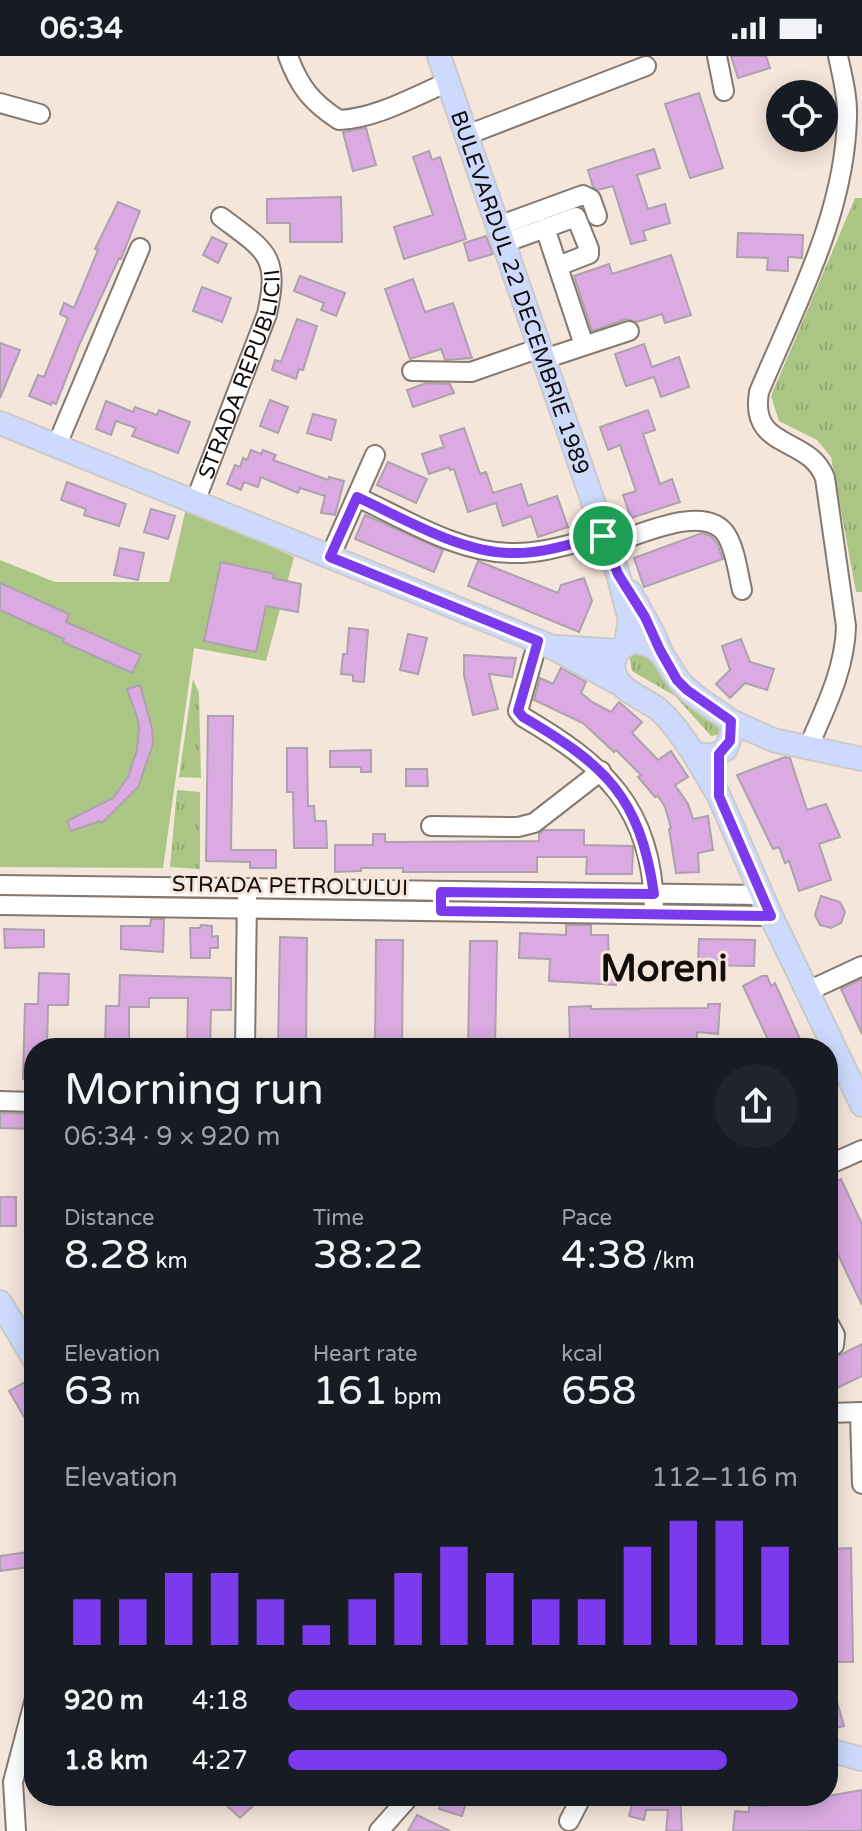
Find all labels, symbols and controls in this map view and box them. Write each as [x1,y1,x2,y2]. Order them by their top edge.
text: 06:34 [40,10,123,47]
map controls [766,80,838,152]
button: locate [766,80,838,152]
street label: BULEVARDUL 22 DECEMBRIE 1989 [445,107,595,478]
street label: STRADA REPUBLICII [193,268,286,483]
pin [569,502,637,570]
icon: arrive [581,514,625,558]
street label: STRADA PETROLULUI [172,871,408,901]
district label: Moreni [600,946,728,992]
text: Morning run [64,1064,324,1117]
button: share [714,1064,798,1148]
text: 06:34 · 9 × 920 m [64,1121,280,1152]
text: Distance [64,1205,155,1231]
text: Time [313,1205,364,1231]
text: Pace [561,1205,612,1231]
text: 8.28 [64,1231,150,1279]
text: 38:22 [313,1231,424,1279]
text: 4:38 [561,1231,647,1279]
text: km [150,1248,188,1274]
text: /km [647,1248,695,1274]
text: Elevation [64,1341,160,1367]
text: Heart rate [313,1341,418,1367]
text: kcal [561,1341,603,1367]
text: 63 [64,1367,114,1415]
text: 161 [313,1367,388,1415]
text: 658 [561,1367,637,1415]
text: m [114,1384,140,1410]
text: bpm [388,1384,442,1410]
text: Elevation [64,1462,178,1493]
text: 112–116 m [652,1462,798,1493]
text: 920 m [64,1685,144,1716]
text: 4:18 [192,1685,248,1716]
text: 1.8 km [64,1745,148,1776]
text: 4:27 [192,1745,248,1776]

